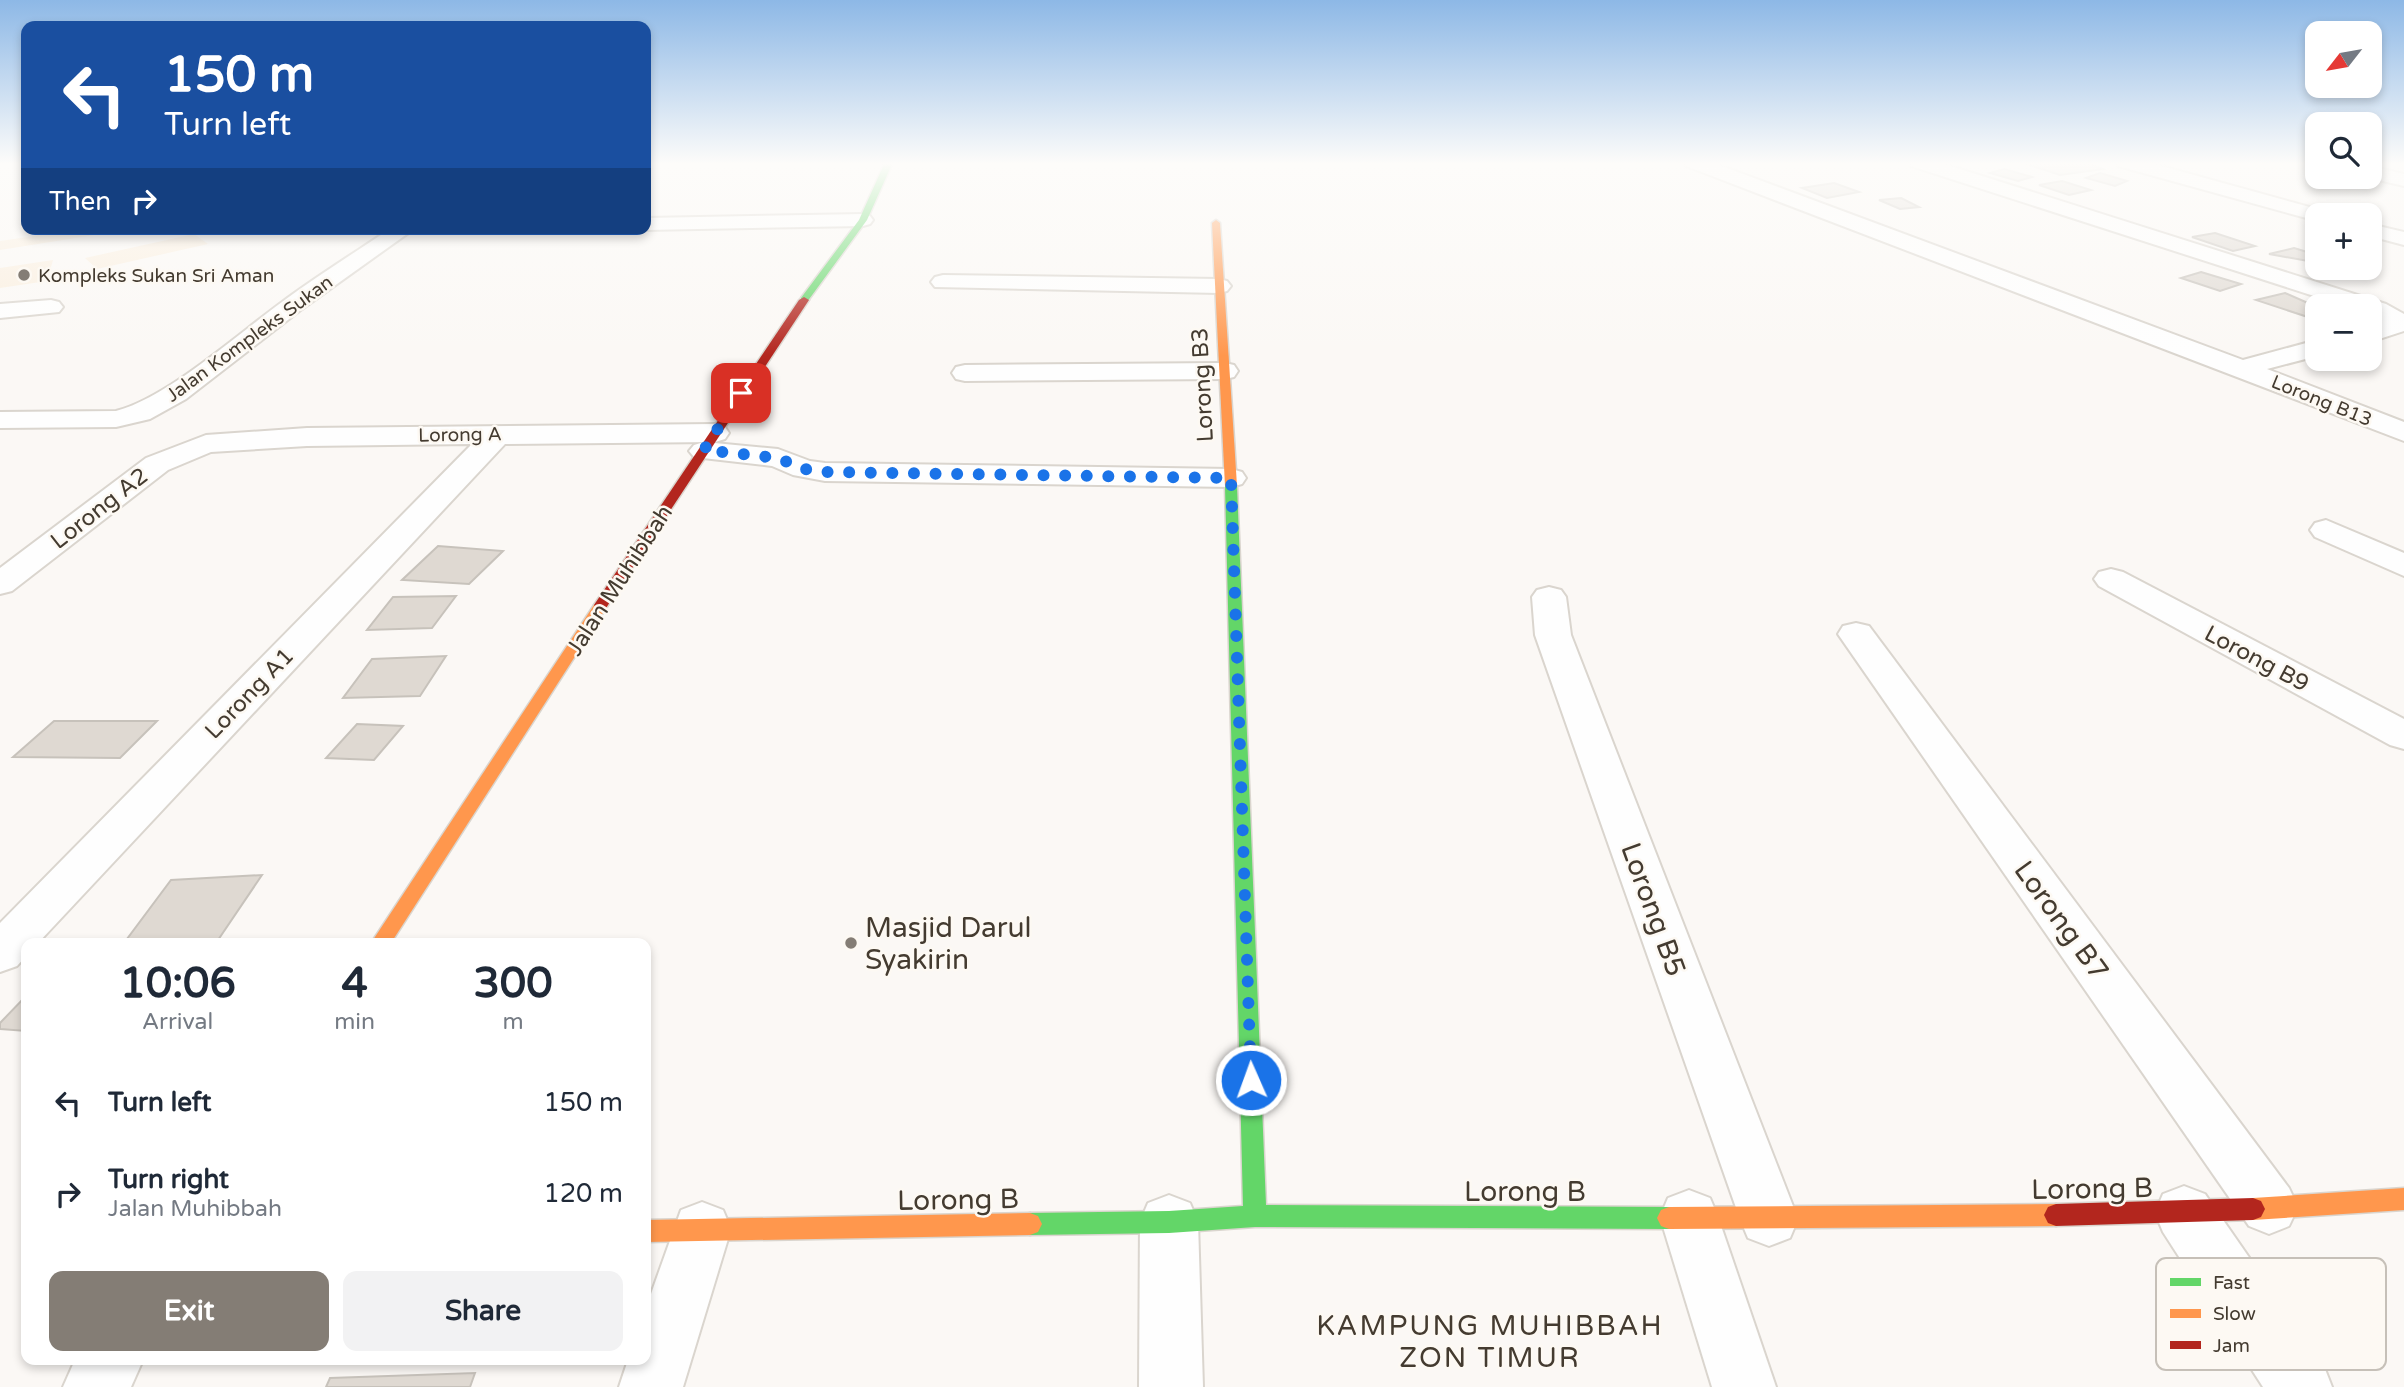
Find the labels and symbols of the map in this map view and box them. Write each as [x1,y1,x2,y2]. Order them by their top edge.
north arrow [2305,21,2382,98]
place label: Kompleks Sukan Sri Aman [38,265,274,287]
marker: Kompleks Sukan Sri Aman [16,267,32,283]
street label: Jalan Kompleks Sukan [162,271,337,407]
street label: Lorong B3 [1186,327,1220,443]
pin [711,363,771,423]
street label: Lorong B13 [2268,371,2375,431]
street label: Lorong A [418,423,502,447]
street label: Lorong A2 [45,462,154,555]
street label: Jalan Muhibbah [561,500,679,661]
street label: Lorong B9 [2199,620,2314,698]
street label: Lorong A1 [199,642,300,745]
street label: Lorong B5 [1613,838,1693,981]
street label: Lorong B7 [2006,854,2116,987]
place label: Masjid Darul Syakirin [865,911,1032,977]
marker: Masjid Darul Syakirin [843,935,859,951]
position arrow [1214,1043,1288,1117]
street label: Lorong B [2031,1171,2153,1207]
street label: Lorong B [1464,1175,1586,1209]
street label: Lorong B [897,1182,1019,1218]
legend [2156,1258,2386,1370]
text: Fast [2213,1272,2250,1294]
text: Slow [2213,1303,2256,1325]
district label: KAMPUNG MUHIBBAH ZON TIMUR [1316,1309,1664,1375]
text: Jam [2213,1335,2250,1357]

